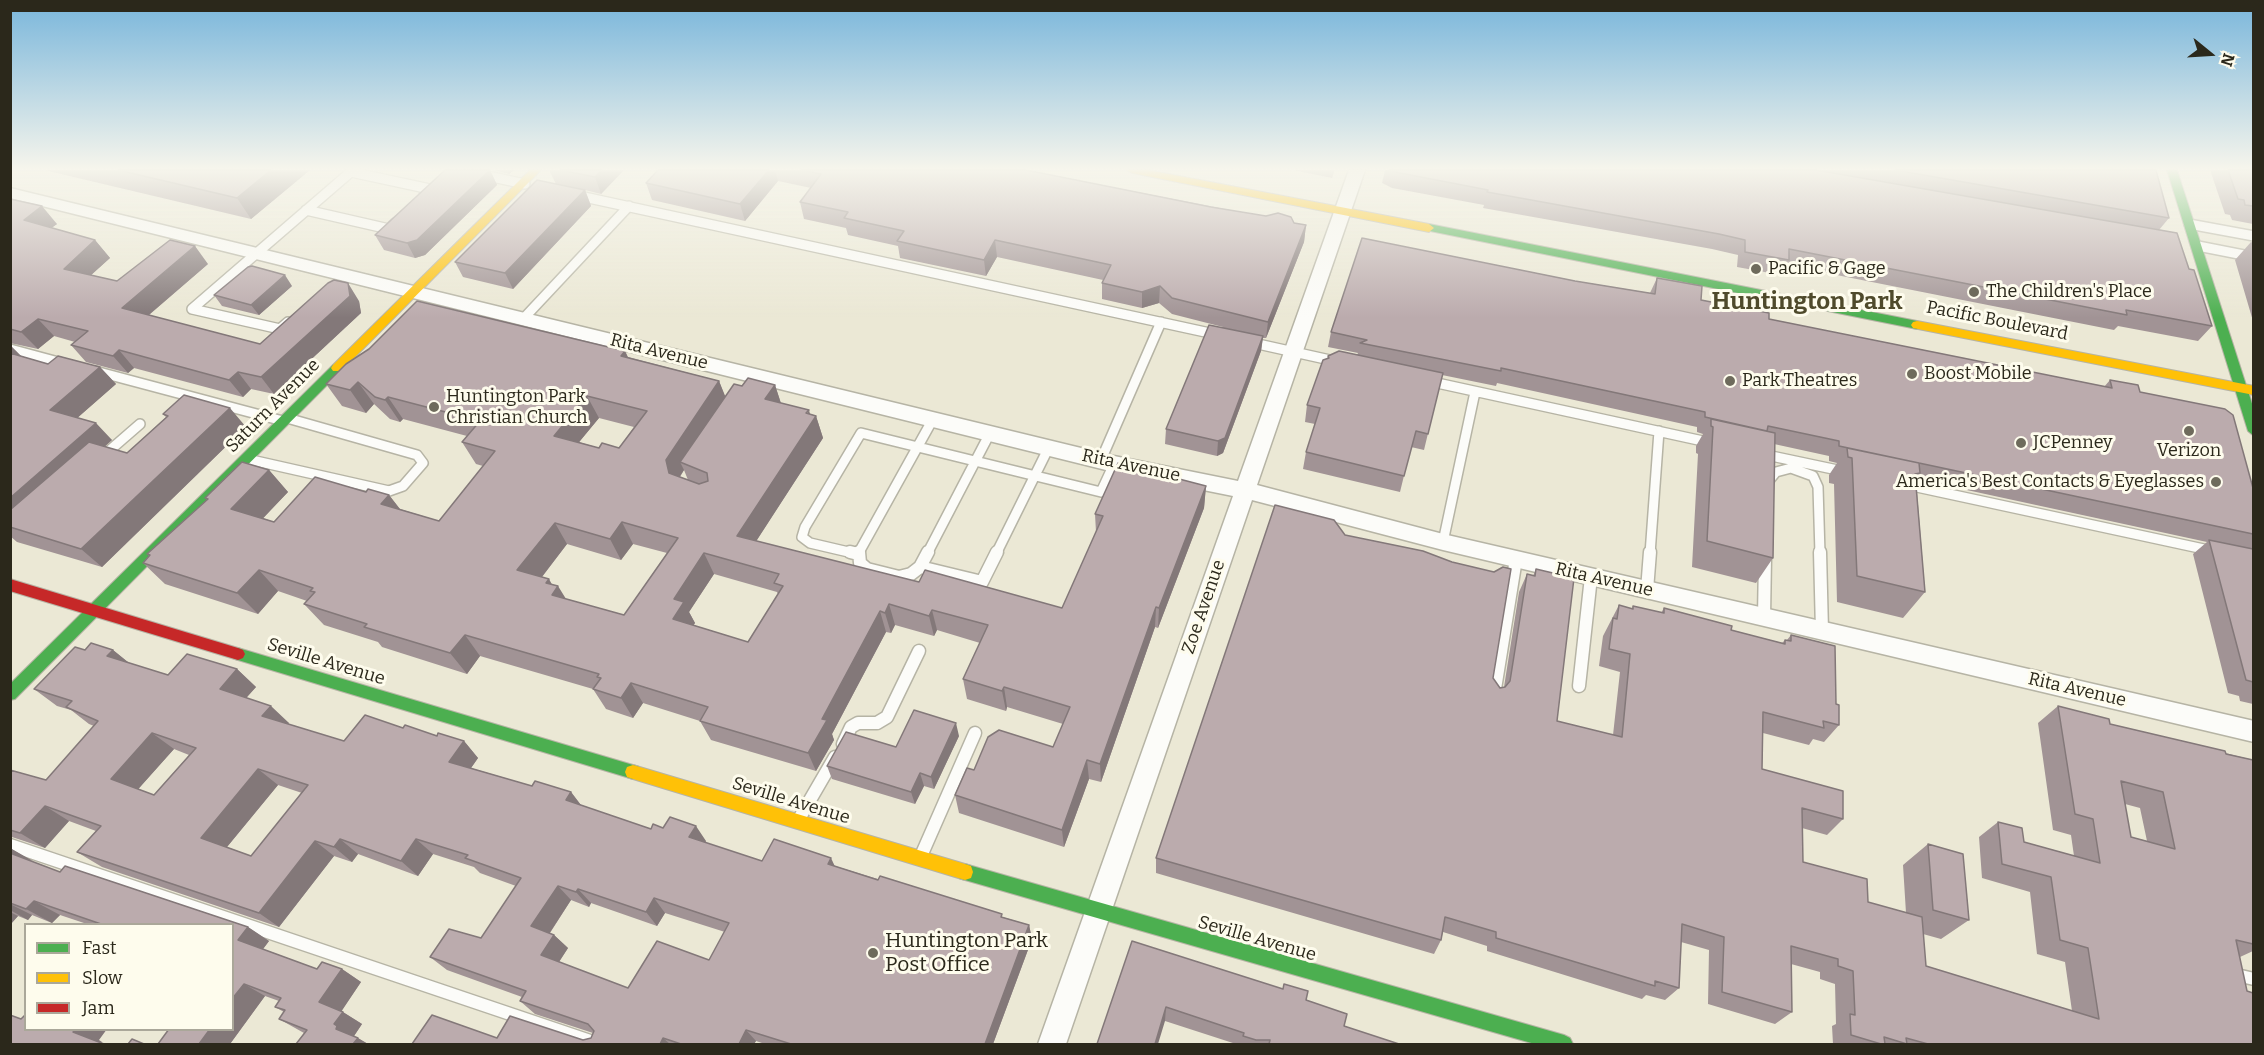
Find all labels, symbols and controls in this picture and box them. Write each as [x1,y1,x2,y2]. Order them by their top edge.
north arrow [2180,24,2240,84]
text: N [2217,51,2239,69]
place label: Pacific & Gage [1768,258,1886,280]
marker: Pacific & Gage [1749,262,1763,276]
place label: The Children's Place [1986,281,2152,303]
marker: The Children's Place [1967,285,1981,299]
district label: Huntington Park [1711,288,1903,316]
street label: Pacific Boulevard [1924,297,2070,345]
street label: Rita Avenue [608,329,710,375]
street label: Saturn Avenue [222,355,324,457]
place label: Boost Mobile [1924,363,2032,385]
marker: Boost Mobile [1905,367,1919,381]
place label: Park Theatres [1742,370,1857,392]
marker: Park Theatres [1723,374,1737,388]
place label: Huntington Park Christian Church [446,386,588,428]
marker: Huntington Park Christian Church [427,400,441,414]
marker: Verizon [2182,424,2196,438]
place label: JCPenney [2033,432,2113,454]
marker: JCPenney [2014,436,2028,450]
place label: Verizon [2157,440,2221,462]
street label: Rita Avenue [1080,445,1182,487]
place label: America's Best Contacts & Eyeglasses [1896,471,2204,493]
marker: America's Best Contacts & Eyeglasses [2209,475,2223,489]
street label: Zoe Avenue [1178,557,1230,657]
street label: Rita Avenue [1553,558,1655,602]
street label: Seville Avenue [265,634,387,690]
street label: Rita Avenue [2026,668,2128,712]
street label: Seville Avenue [730,773,852,829]
street label: Seville Avenue [1195,912,1319,966]
legend [24,923,234,1031]
place label: Huntington Park Post Office [885,928,1048,978]
text: Fast [82,937,117,959]
marker: Huntington Park Post Office [866,946,880,960]
text: Slow [82,967,122,989]
text: Jam [82,997,115,1019]

